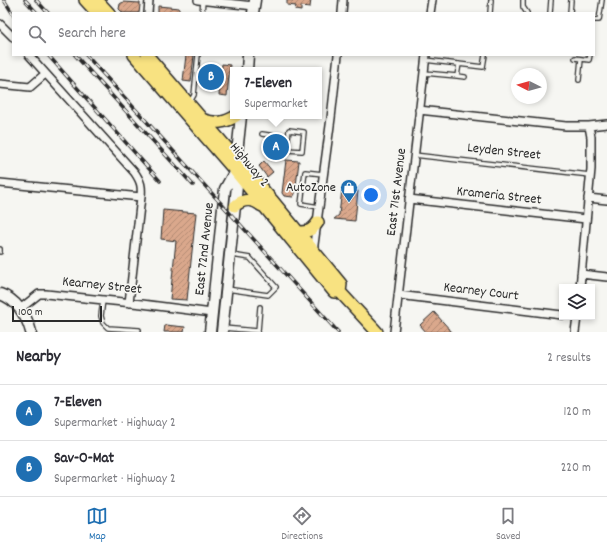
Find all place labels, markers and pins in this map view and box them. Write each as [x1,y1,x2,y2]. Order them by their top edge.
pin: B [198,62,224,92]
pin: A [263,132,289,162]
place label: AutoZone [286,178,336,198]
shop icon: AutoZone [339,178,359,203]

